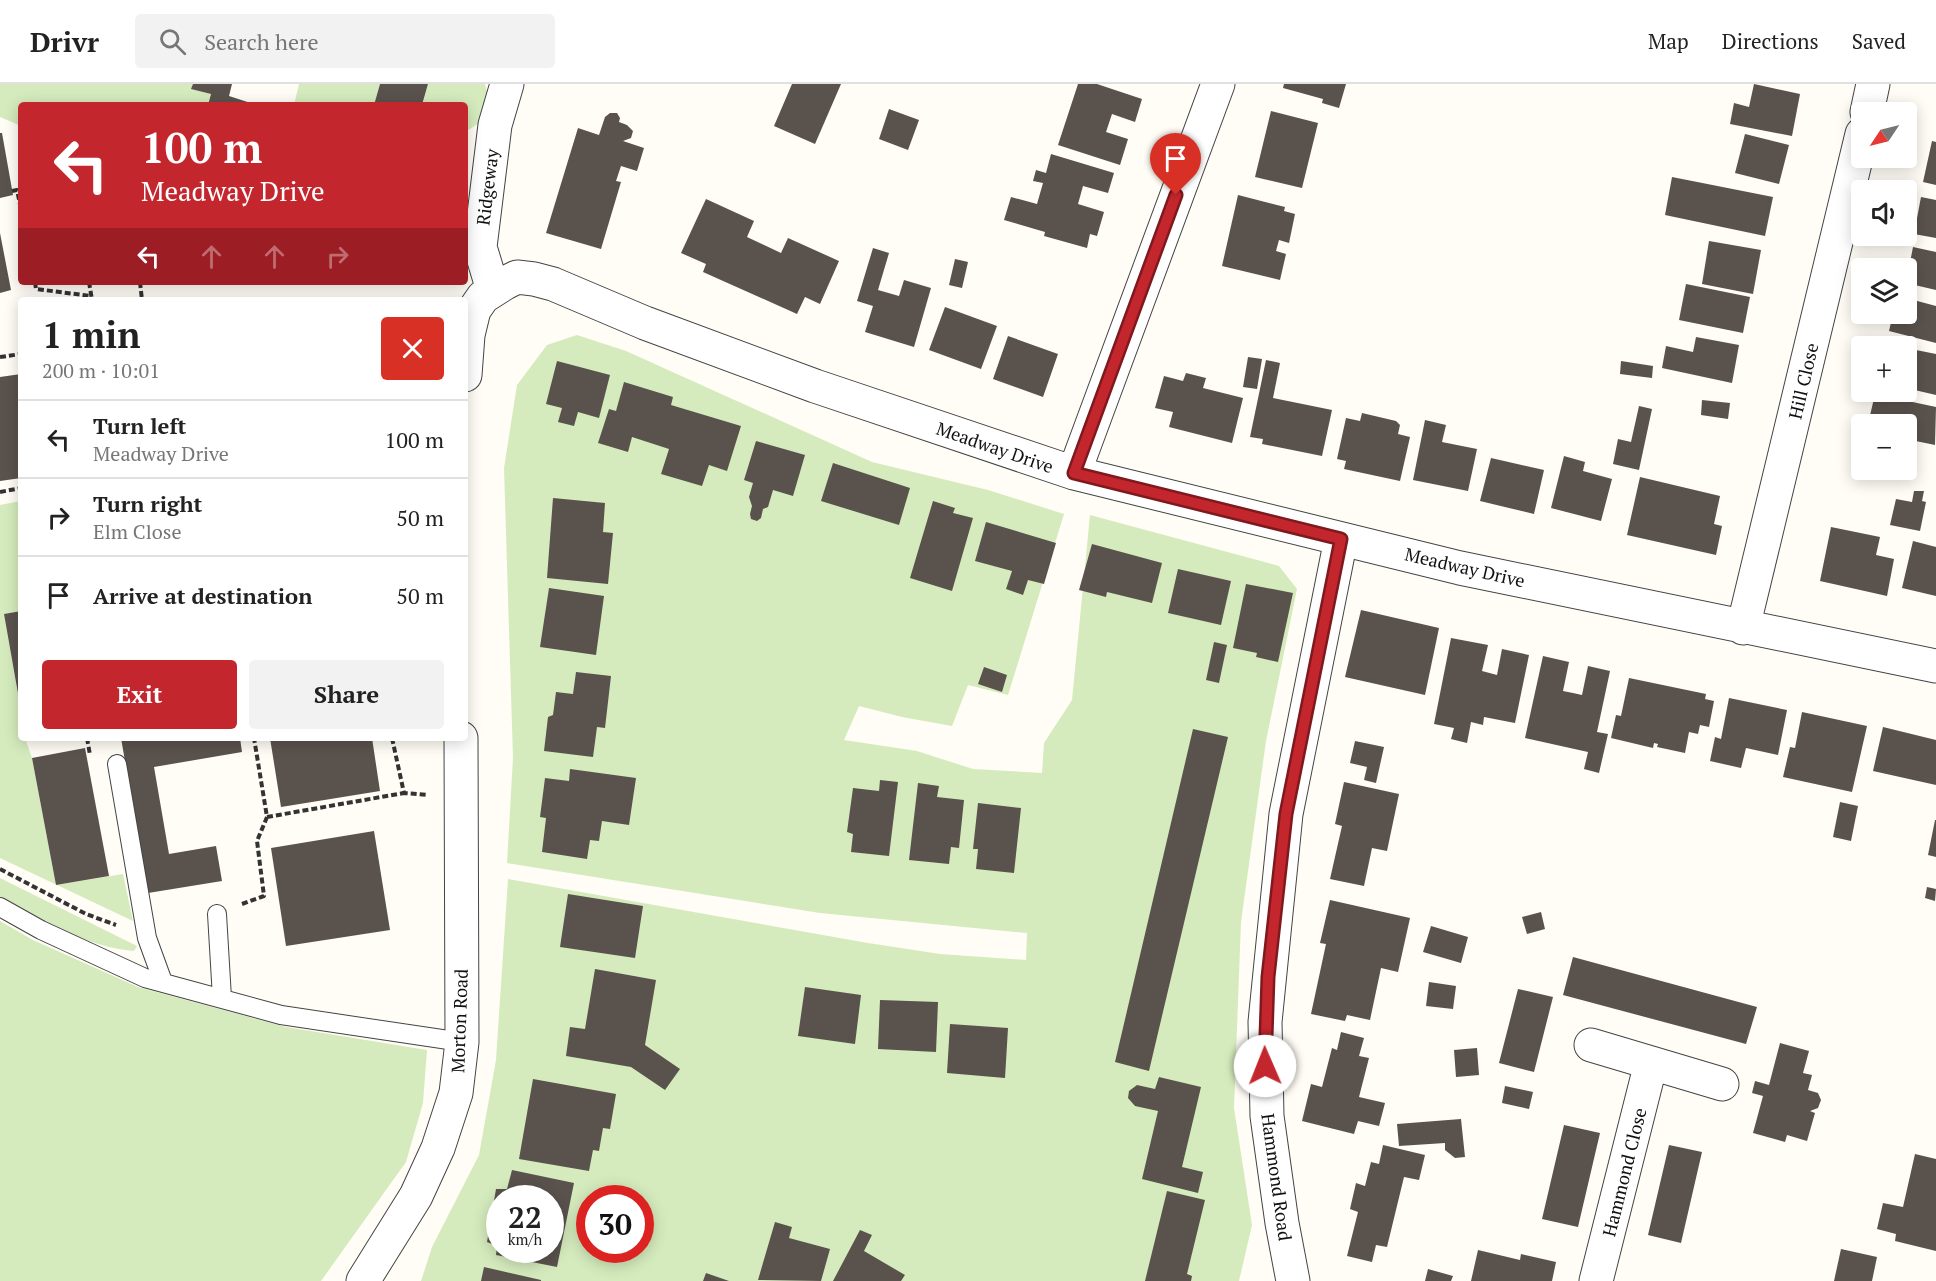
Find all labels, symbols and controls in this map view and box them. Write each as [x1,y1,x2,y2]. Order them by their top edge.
search box [135,14,555,68]
text: Drivr [30,23,99,60]
icon: search [156,25,189,58]
text: Search here [204,27,319,56]
text: Map [1648,27,1689,55]
text: Directions [1722,27,1819,55]
text: Saved [1852,27,1906,55]
north arrow [1851,102,1917,168]
map controls [1851,102,1917,480]
text: 100 m [141,119,262,175]
icon: left [42,126,120,204]
pin [1150,133,1201,195]
icon: arrive [1159,142,1192,175]
street label: Ridgeway [470,147,504,227]
text: Meadway Drive [141,173,325,209]
button: sound [1851,180,1917,246]
icon: left [132,240,165,273]
icon: ahead [195,240,228,273]
icon: ahead [258,240,291,273]
icon: right [321,240,354,273]
button: layers [1851,258,1917,324]
text: 1 min [42,311,140,358]
button: close [381,317,444,380]
button: + [1851,336,1917,402]
street label: Hill Close [1783,341,1823,421]
text: 200 m · 10:01 [42,357,160,384]
text: Turn left [93,411,186,440]
button: − [1851,414,1917,480]
street label: Meadway Drive [933,416,1057,478]
icon: left [42,423,75,456]
text: 100 m [384,425,444,454]
text: Meadway Drive [93,440,229,467]
text: Turn right [93,489,202,518]
icon: right [42,501,75,534]
text: 50 m [396,503,444,532]
text: Elm Close [93,518,181,545]
street label: Meadway Drive [1403,542,1527,592]
icon: arrive [42,579,75,612]
text: Arrive at destination [93,581,312,610]
text: 50 m [396,581,444,610]
button: Exit [42,660,237,729]
button: Share [249,660,444,729]
street label: Morton Road [445,968,473,1074]
position arrow [1233,1034,1297,1098]
street label: Hammond Close [1596,1105,1652,1239]
street label: Hammond Road [1256,1112,1298,1242]
speed limit sign: 30 [576,1185,654,1263]
text: 22 [508,1197,542,1237]
text: km/h [508,1229,542,1249]

